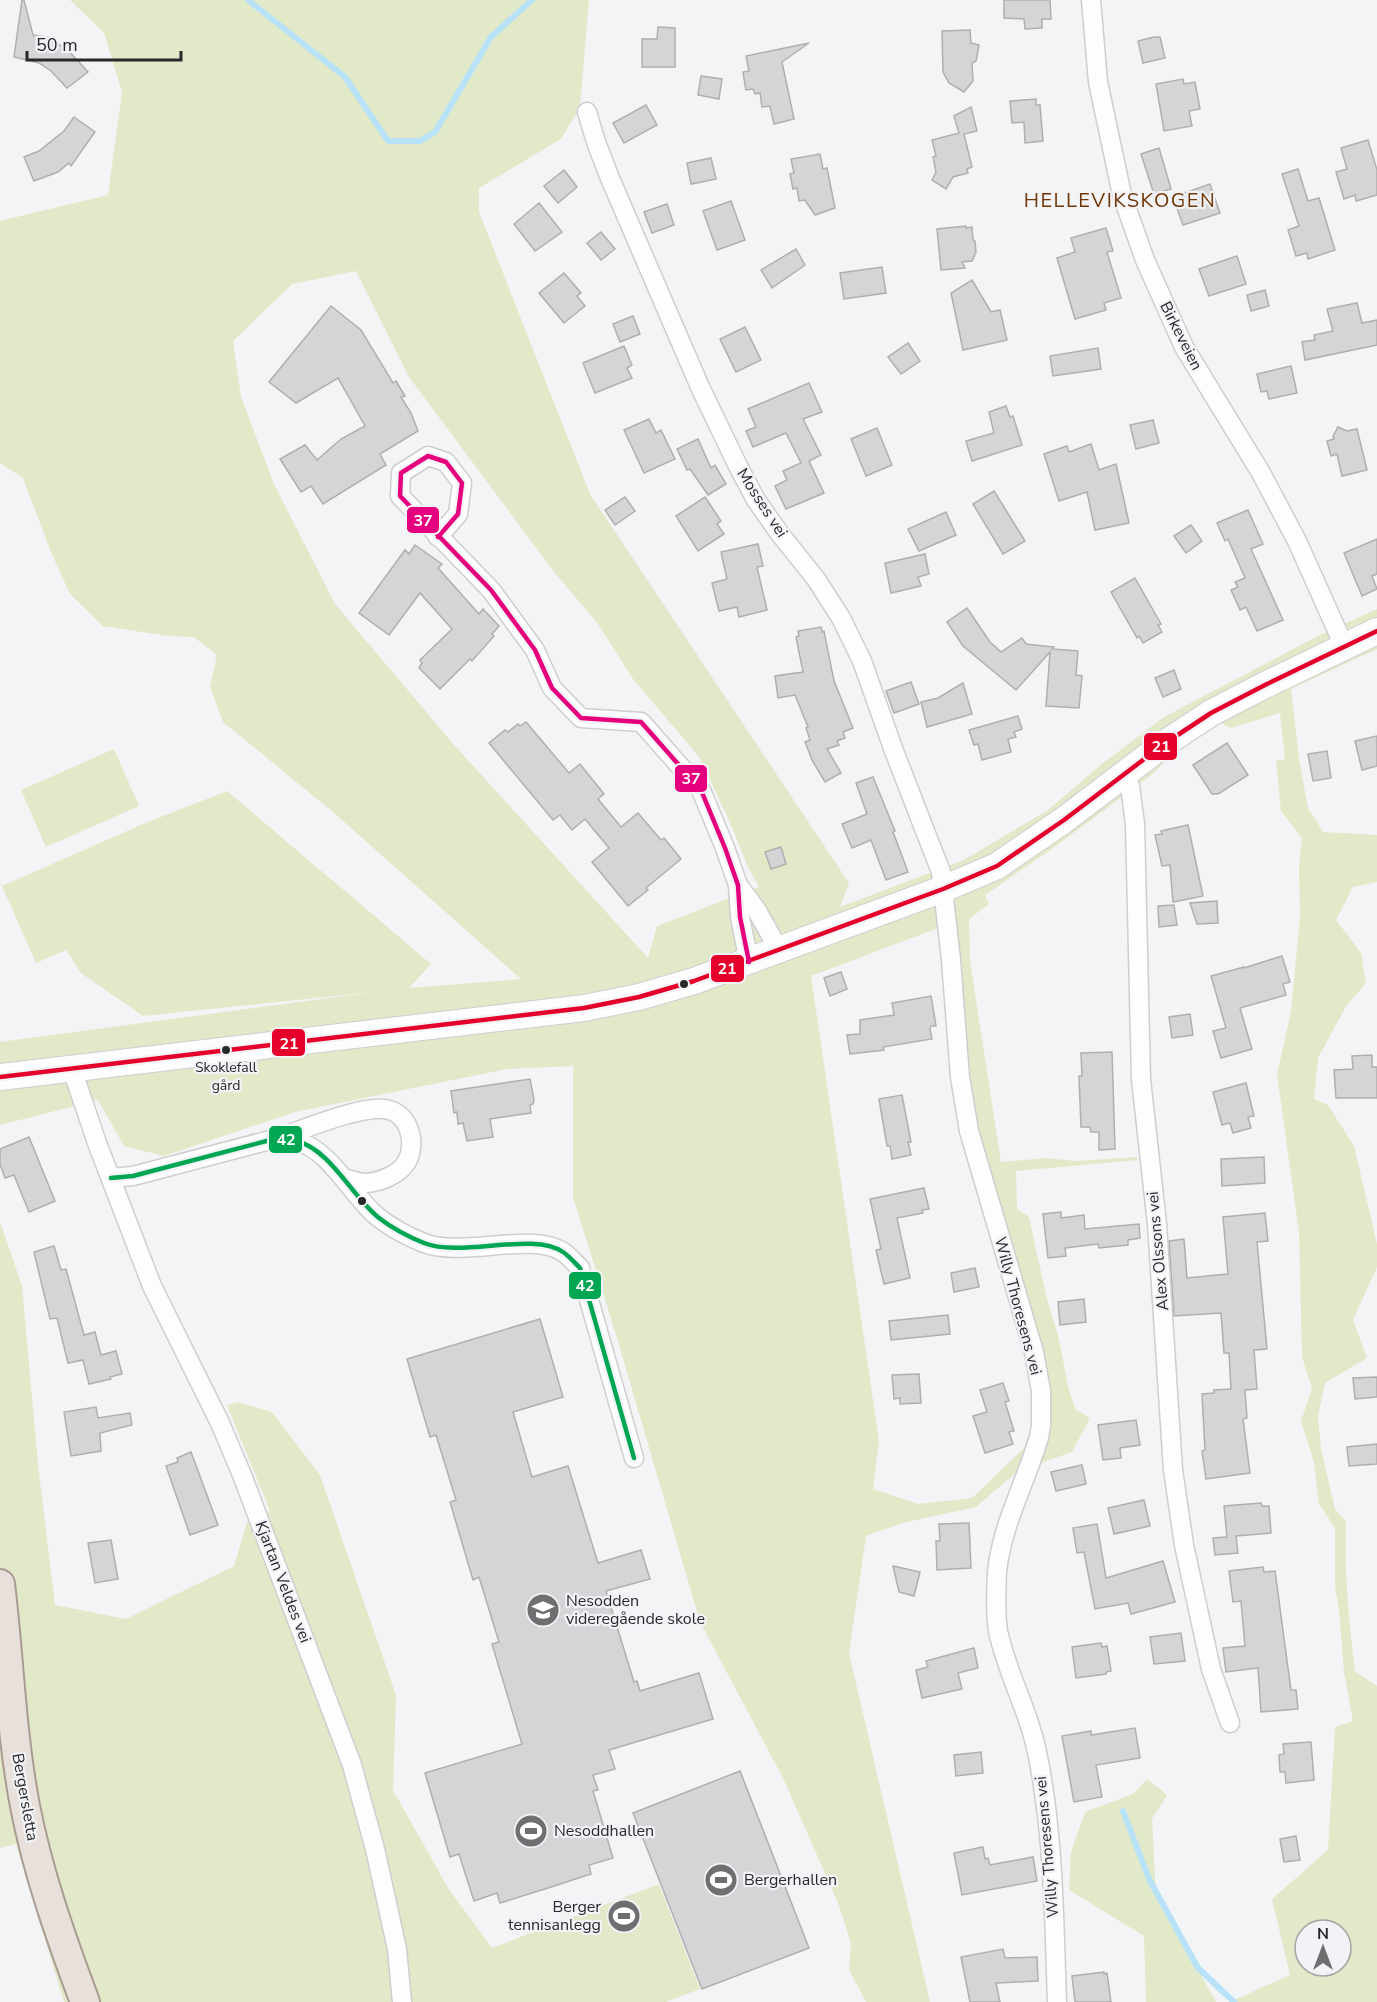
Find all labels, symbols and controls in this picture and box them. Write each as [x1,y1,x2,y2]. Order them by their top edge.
scale bar [27,24,182,62]
text: 50 m [36,33,78,57]
district label: HELLEVIKSKOGEN [1024,187,1216,214]
street label: Birkeveien [1154,298,1208,374]
street label: Mosses vei [731,464,793,542]
line badge: 37 [406,506,440,534]
text: 37 [413,510,433,532]
line badge: 21 [1143,732,1178,761]
text: 21 [1151,736,1171,758]
line badge: 37 [674,764,708,793]
text: 37 [681,768,701,790]
line badge: 21 [710,954,745,983]
text: 21 [717,958,737,980]
unlabelled marker [678,978,690,990]
line badge: 21 [271,1028,306,1057]
text: 21 [279,1033,299,1055]
marker: Skoklefall gård [220,1044,232,1056]
place label: Skoklefall gård [195,1058,258,1095]
line badge: 42 [268,1125,303,1154]
text: 42 [276,1129,296,1151]
street label: Alex Olssons vei [1142,1190,1174,1312]
unlabelled marker [356,1195,368,1207]
street label: Willy Thoresens vei [989,1234,1047,1378]
line badge: 42 [568,1271,602,1300]
text: 42 [575,1275,595,1297]
street label: Kjartan Veldes vei [250,1518,316,1646]
place label: Nesodden videregående skole [566,1590,705,1630]
school or university icon: Nesodden videregående skole [525,1592,561,1628]
street label: Bergersletta [6,1751,44,1843]
street label: Willy Thoresens vei [1030,1775,1064,1919]
sports icon: Nesoddhallen [513,1813,549,1849]
place label: Nesoddhallen [554,1820,654,1842]
sports icon: Bergerhallen [703,1862,739,1898]
place label: Bergerhallen [744,1869,837,1891]
place label: Berger tennisanlegg [508,1896,601,1936]
sports icon: Berger tennisanlegg [606,1898,642,1934]
north arrow [1293,1918,1353,1978]
text: N [1317,1923,1329,1945]

